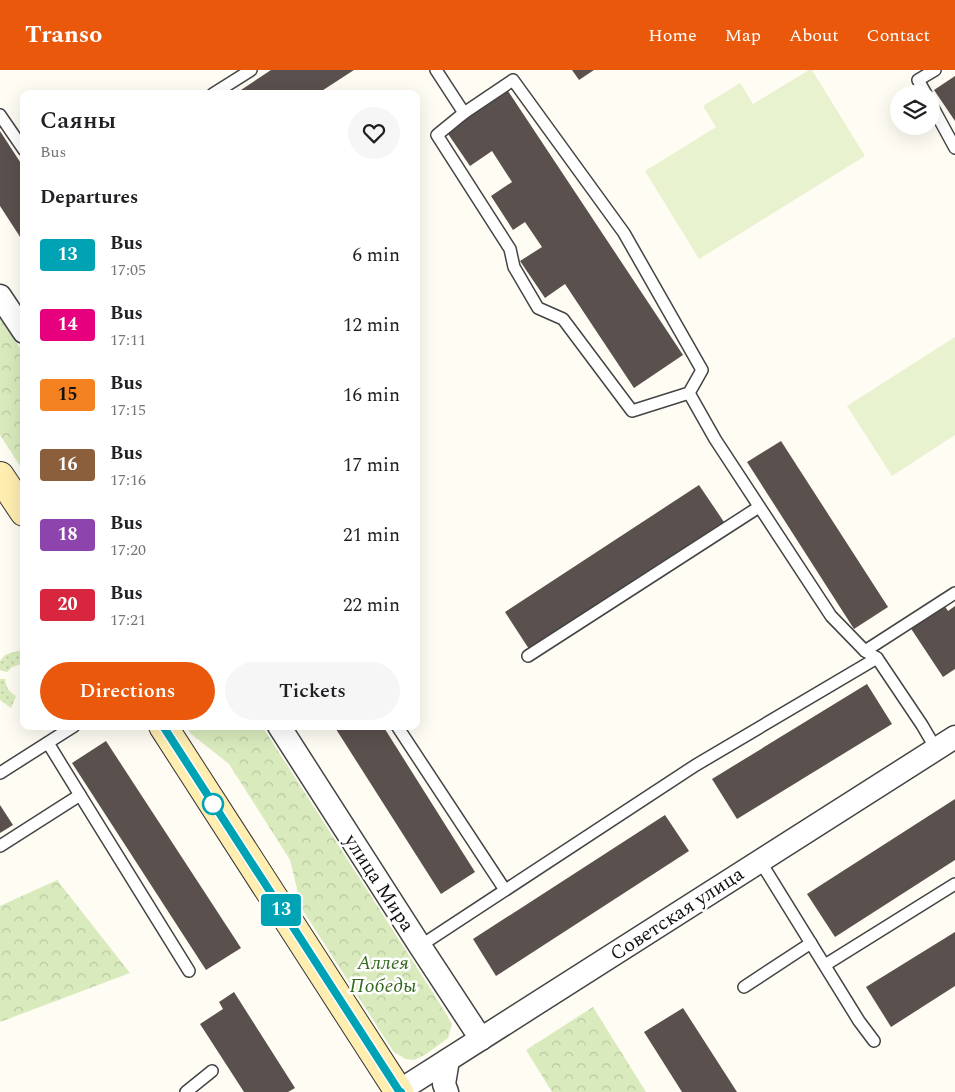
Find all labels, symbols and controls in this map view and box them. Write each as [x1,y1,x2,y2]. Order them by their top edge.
text: Transo [25,17,102,53]
text: Home [648,22,697,49]
text: Map [725,22,761,49]
text: About [789,22,839,49]
text: Contact [867,22,930,49]
map controls [890,85,940,135]
button: layers [890,85,940,135]
text: Саяны [40,103,116,139]
button: heart [348,107,400,159]
text: Bus [40,140,66,164]
text: Departures [40,183,138,212]
text: Bus [110,229,143,258]
text: 13 [57,241,78,268]
text: 6 min [352,241,400,270]
text: 17:05 [110,258,146,282]
text: Bus [110,299,143,328]
text: 14 [57,311,78,338]
text: 12 min [343,311,400,340]
text: 17:11 [110,328,146,352]
text: Bus [110,369,143,398]
text: 15 [57,381,78,408]
text: 16 min [343,381,400,410]
text: 17:15 [110,398,146,422]
text: Bus [110,439,143,468]
text: 16 [57,451,78,478]
text: 17 min [343,451,400,480]
text: 17:16 [110,468,146,492]
text: Bus [110,509,143,538]
text: 18 [57,521,78,548]
text: 21 min [343,521,400,550]
text: 17:20 [110,538,146,562]
text: Bus [110,579,143,608]
text: 20 [57,591,78,618]
text: 22 min [343,591,400,620]
text: 17:21 [110,608,146,632]
button: Directions [40,662,215,720]
button: Tickets [225,662,400,720]
unlabelled marker [202,793,224,815]
street label: улица Мира [336,827,422,938]
street label: Советская улица [604,859,750,969]
line badge: 13 [258,894,304,926]
text: 13 [271,896,291,923]
park label: Аллея Победы [350,948,417,1001]

